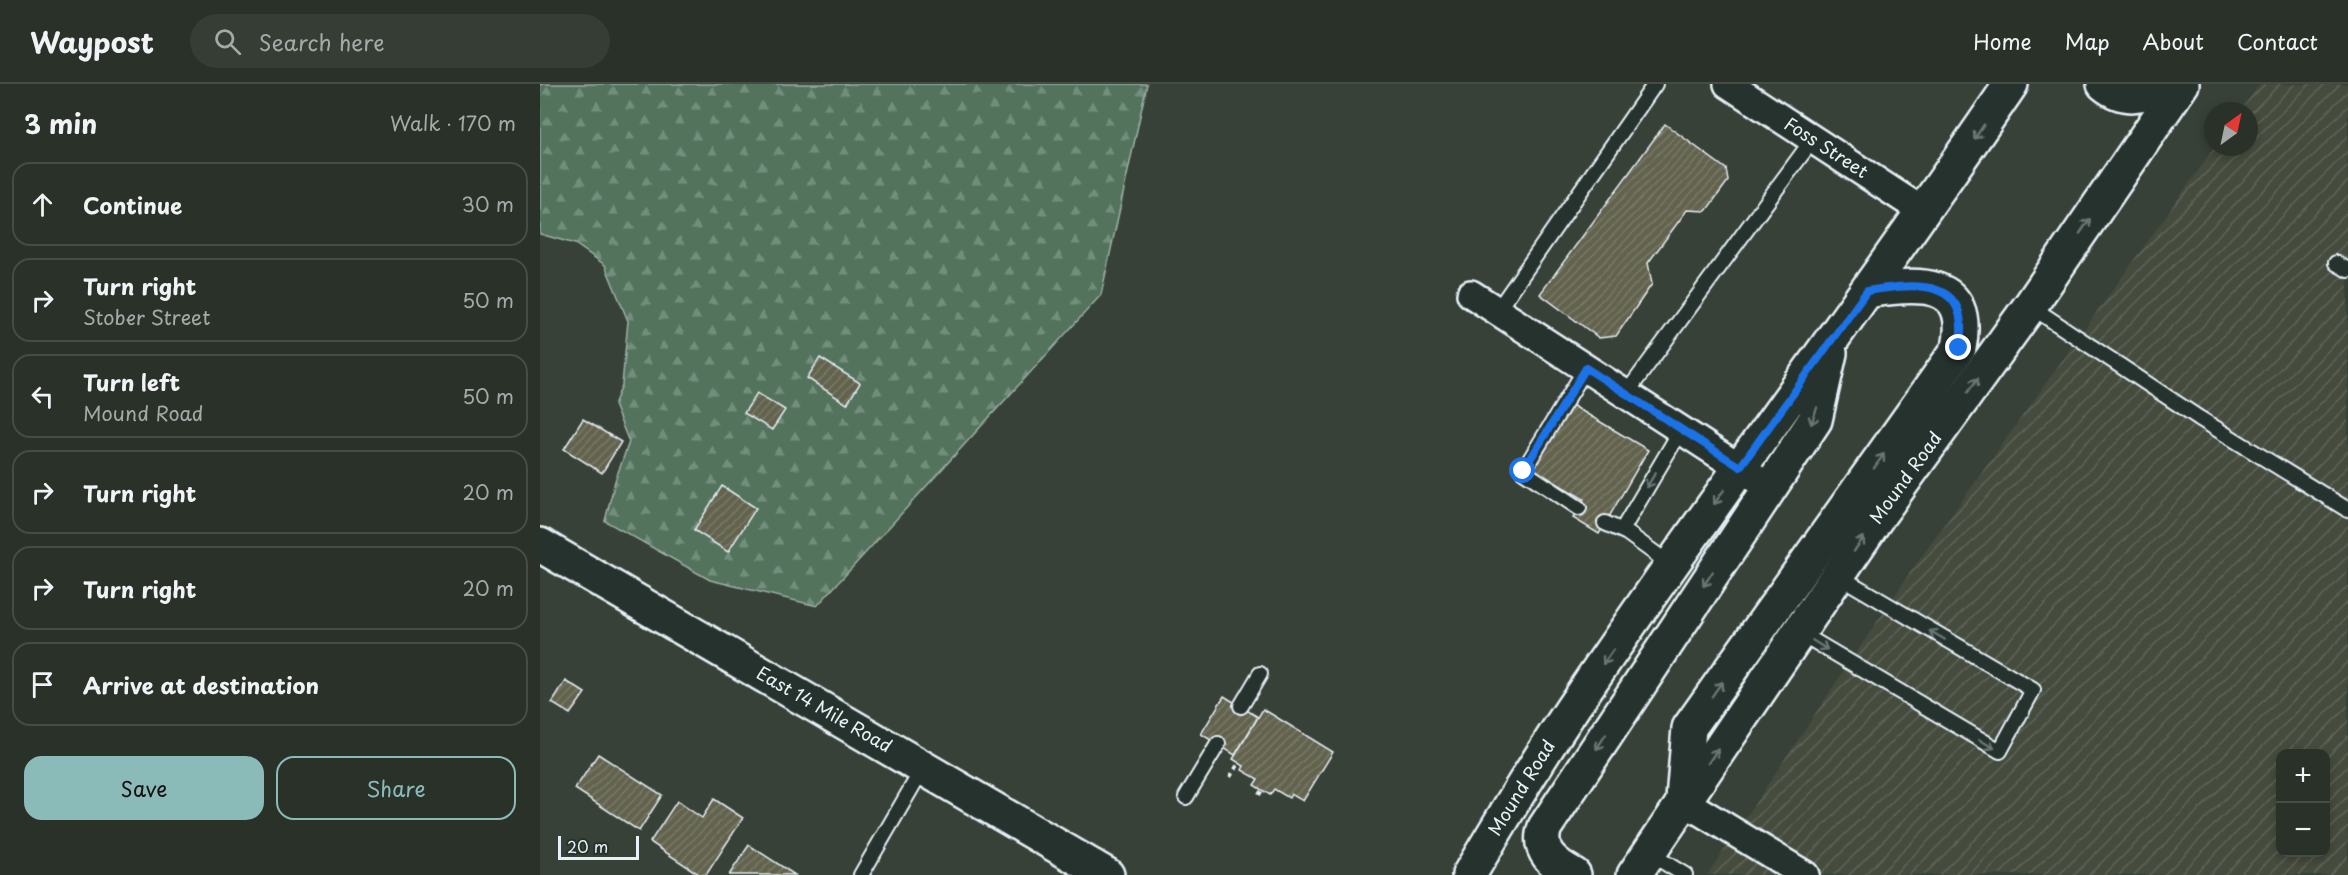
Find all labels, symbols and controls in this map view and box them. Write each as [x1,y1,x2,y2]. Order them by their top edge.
search box [190,14,610,68]
text: Waypost [30,20,154,63]
icon: search [211,25,244,58]
text: Search here [259,25,385,58]
text: Home [1973,25,2032,57]
text: Map [2065,25,2110,57]
text: About [2143,25,2204,57]
text: Contact [2237,25,2318,57]
north arrow [2204,102,2258,156]
text: 3 min [24,104,97,143]
text: Walk · 170 m [390,108,516,138]
street label: Foss Street [1780,110,1874,184]
one-way arrow [1972,124,1985,141]
icon: ahead [26,188,59,221]
text: Continue [83,188,182,221]
text: 30 m [461,189,514,219]
one-way arrow [2079,218,2091,234]
text: Turn right [83,269,196,302]
icon: right [26,284,59,317]
text: 50 m [462,285,514,315]
text: Stober Street [83,302,211,332]
route end [1945,334,1971,360]
text: Turn left [83,365,180,398]
one-way arrow [1967,378,1979,394]
icon: left [26,380,59,413]
text: 50 m [462,381,514,411]
text: Mound Road [83,398,204,428]
one-way arrow [1808,407,1819,425]
street label: Mound Road [1862,425,1948,529]
one-way arrow [1873,454,1885,470]
route start [1509,457,1535,483]
one-way arrow [1645,471,1657,488]
icon: right [26,476,59,509]
text: Turn right [83,476,196,509]
text: 20 m [462,477,514,507]
one-way arrow [1713,488,1725,504]
one-way arrow [1853,536,1865,552]
one-way arrow [1702,571,1714,587]
icon: right [26,572,59,605]
text: Turn right [83,572,196,605]
text: 20 m [462,573,514,603]
one-way arrow [1929,629,1946,641]
one-way arrow [1811,639,1828,651]
one-way arrow [1602,648,1614,664]
street label: East 14 Mile Road [752,659,898,759]
icon: arrive [26,668,59,701]
text: Arrive at destination [83,668,319,701]
one-way arrow [1711,681,1723,697]
street label: Mound Road [1481,734,1561,840]
one-way arrow [1595,734,1607,750]
one-way arrow [1978,739,1996,750]
one-way arrow [1707,749,1719,765]
map controls [2276,749,2330,857]
button: + [2276,749,2330,803]
button: Save [24,756,264,820]
button: Share [276,756,516,820]
button: − [2276,803,2330,857]
scale bar [558,833,639,860]
text: 20 m [567,834,608,858]

